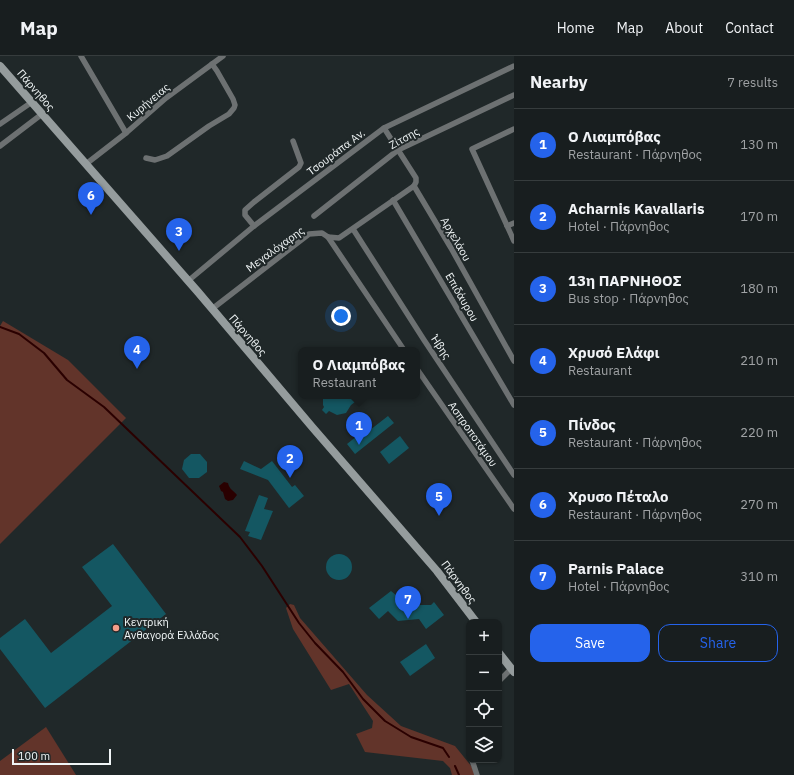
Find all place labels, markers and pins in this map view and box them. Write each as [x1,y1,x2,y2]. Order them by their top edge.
pin: 6 [78,182,104,215]
pin: 3 [166,218,192,251]
pin: 4 [124,336,150,369]
pin: 1 [346,412,372,445]
pin: 2 [277,445,303,478]
pin: 5 [426,483,452,516]
pin: 7 [395,586,421,619]
place label: Κεντρική Ανθαγορά Ελλάδος [124,615,219,642]
marker: Κεντρική Ανθαγορά Ελλάδος [111,623,121,633]

